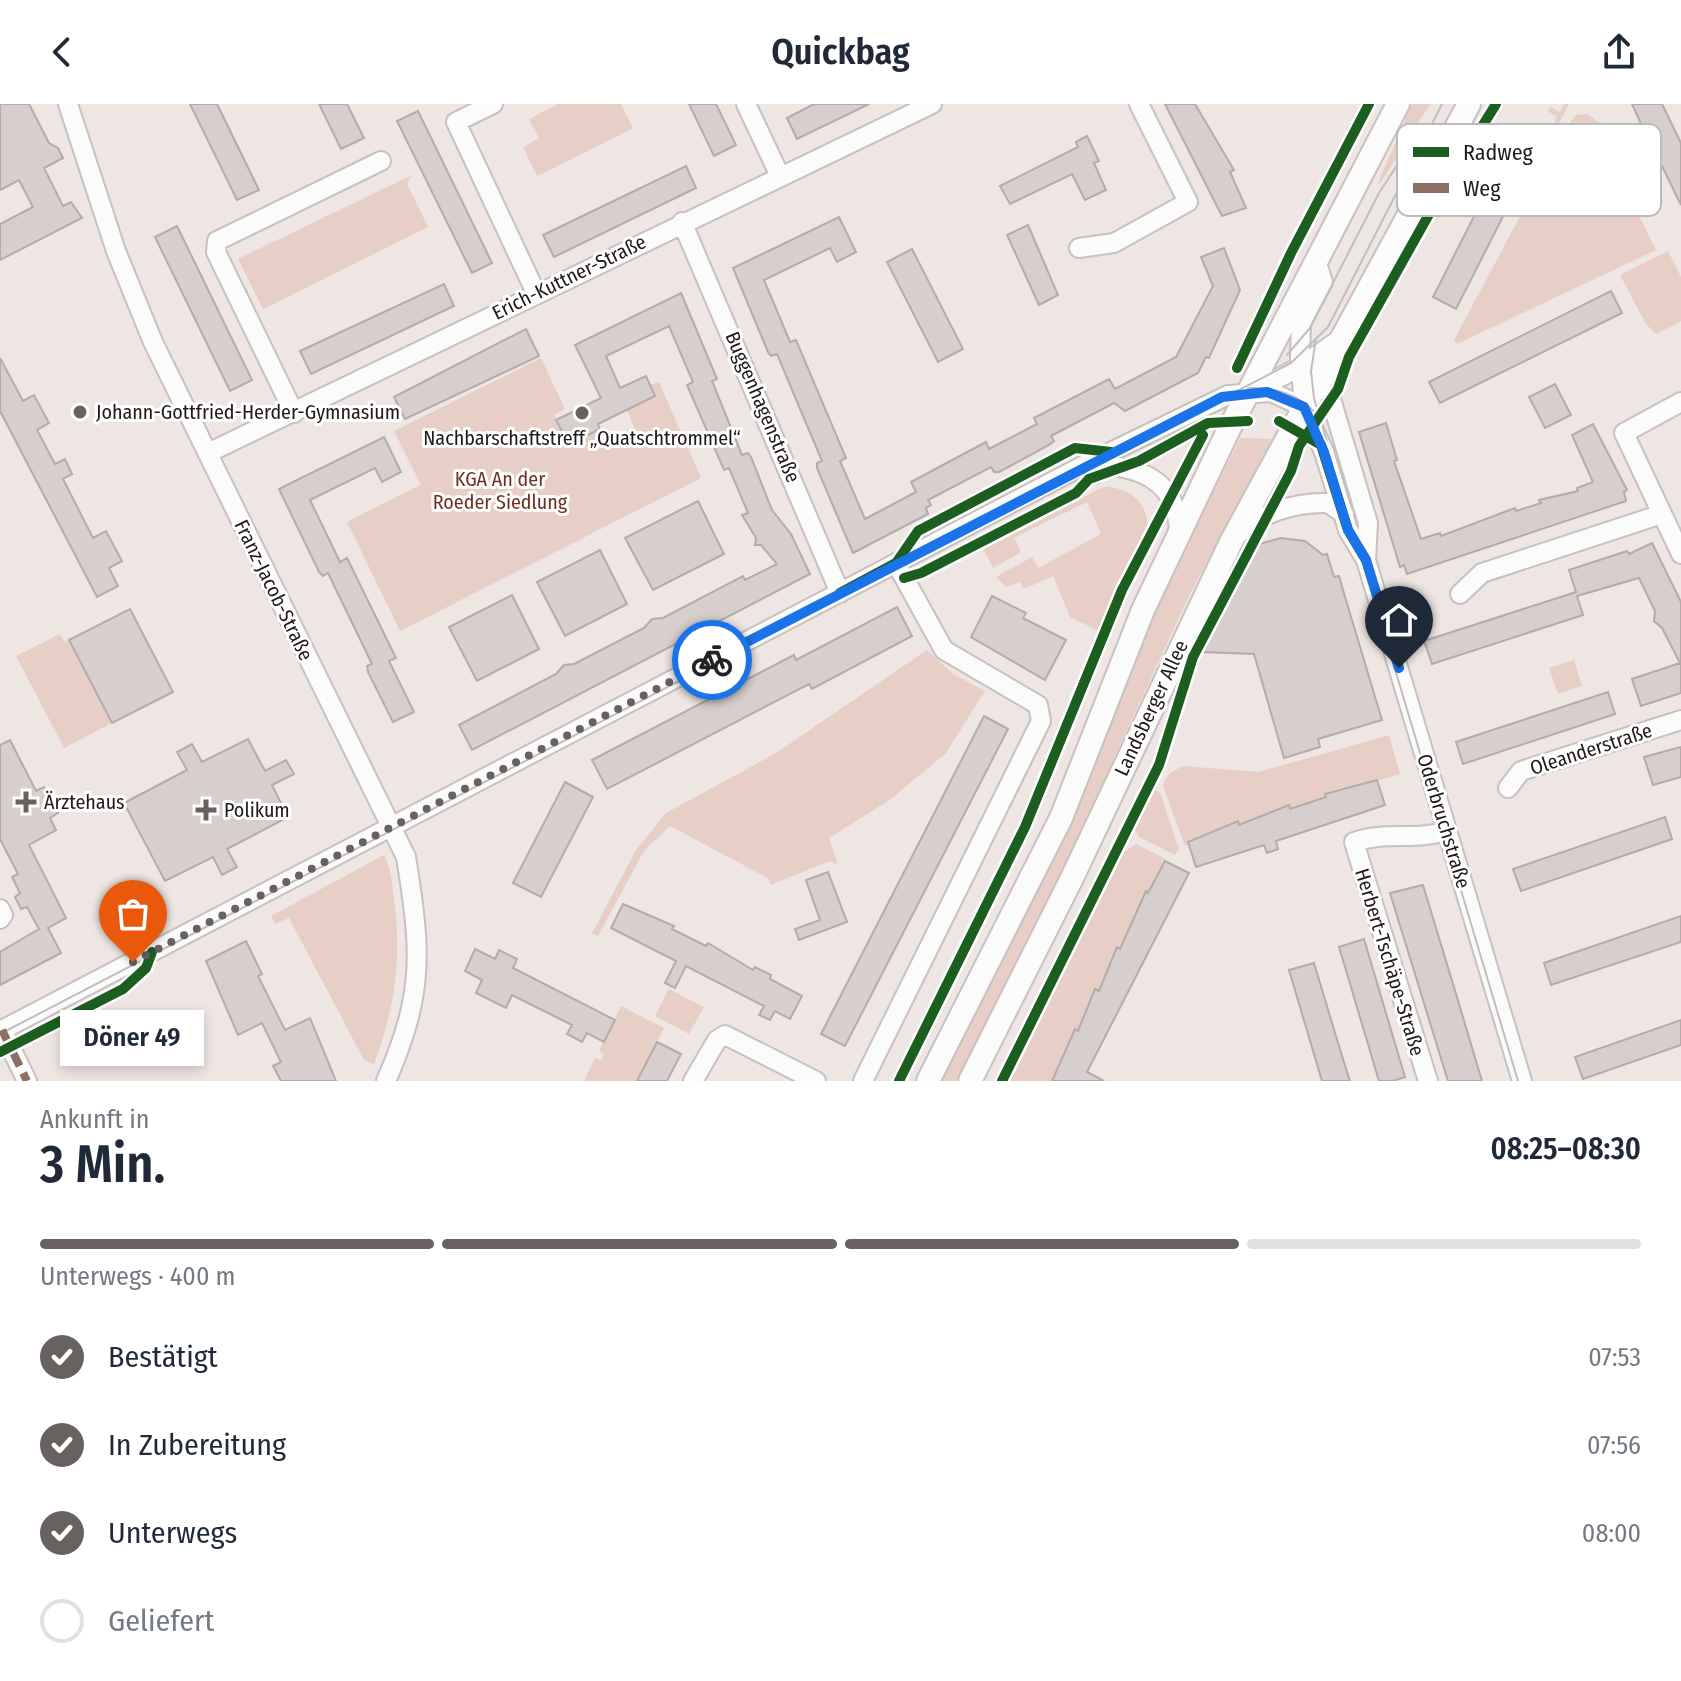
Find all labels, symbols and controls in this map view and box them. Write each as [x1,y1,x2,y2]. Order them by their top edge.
icon: back [40,30,84,74]
text: Quickbag [771,30,910,74]
icon: share [1597,30,1641,74]
legend [1397,124,1661,216]
text: Radweg [1463,139,1534,166]
text: Weg [1463,175,1501,202]
street label: Erich-Kuttner-Straße [488,229,650,325]
street label: Buggenhagenstraße [720,328,806,486]
place label: Johann-Gottfried-Herder-Gymnasium [96,400,400,424]
marker: Johann-Gottfried-Herder-Gymnasium [71,403,89,421]
marker: Nachbarschaftstreff „Quatschtrommel“ [573,404,591,422]
place label: Nachbarschaftstreff „Quatschtrommel“ [423,426,741,450]
park label: KGA An der Roeder Siedlung [433,467,568,514]
street label: Franz-Jacob-Straße [230,516,318,664]
pin [1365,586,1433,668]
icon: home [1377,598,1421,642]
courier [672,620,752,700]
street label: Landsberger Allee [1109,636,1193,780]
icon: bike [690,638,734,682]
street label: Oleanderstraße [1527,718,1655,780]
street label: Oderbruchstraße [1412,751,1476,891]
place label: Ärztehaus [44,790,125,814]
marker: Ärztehaus [15,791,37,813]
place label: Polikum [224,798,290,822]
marker: Polikum [195,799,217,821]
street label: Herbert-Tschäpe-Straße [1350,865,1430,1059]
pin [99,880,167,962]
icon: bag [111,892,155,936]
callout: Döner 49 [61,1010,205,1066]
text: Döner 49 [84,1022,180,1053]
text: Ankunft in [40,1104,149,1135]
text: 08:25–08:30 [1491,1131,1641,1167]
text: 3 Min. [40,1133,165,1196]
text: Unterwegs · 400 m [40,1261,236,1292]
icon: check [40,1335,84,1379]
text: Bestätigt [108,1339,218,1375]
text: 07:53 [1588,1342,1641,1373]
icon: check [40,1423,84,1467]
text: In Zubereitung [108,1427,286,1463]
text: 07:56 [1587,1430,1641,1461]
icon: check [40,1511,84,1555]
text: Unterwegs [108,1515,237,1551]
text: 08:00 [1582,1518,1641,1549]
text: Geliefert [108,1603,214,1639]

